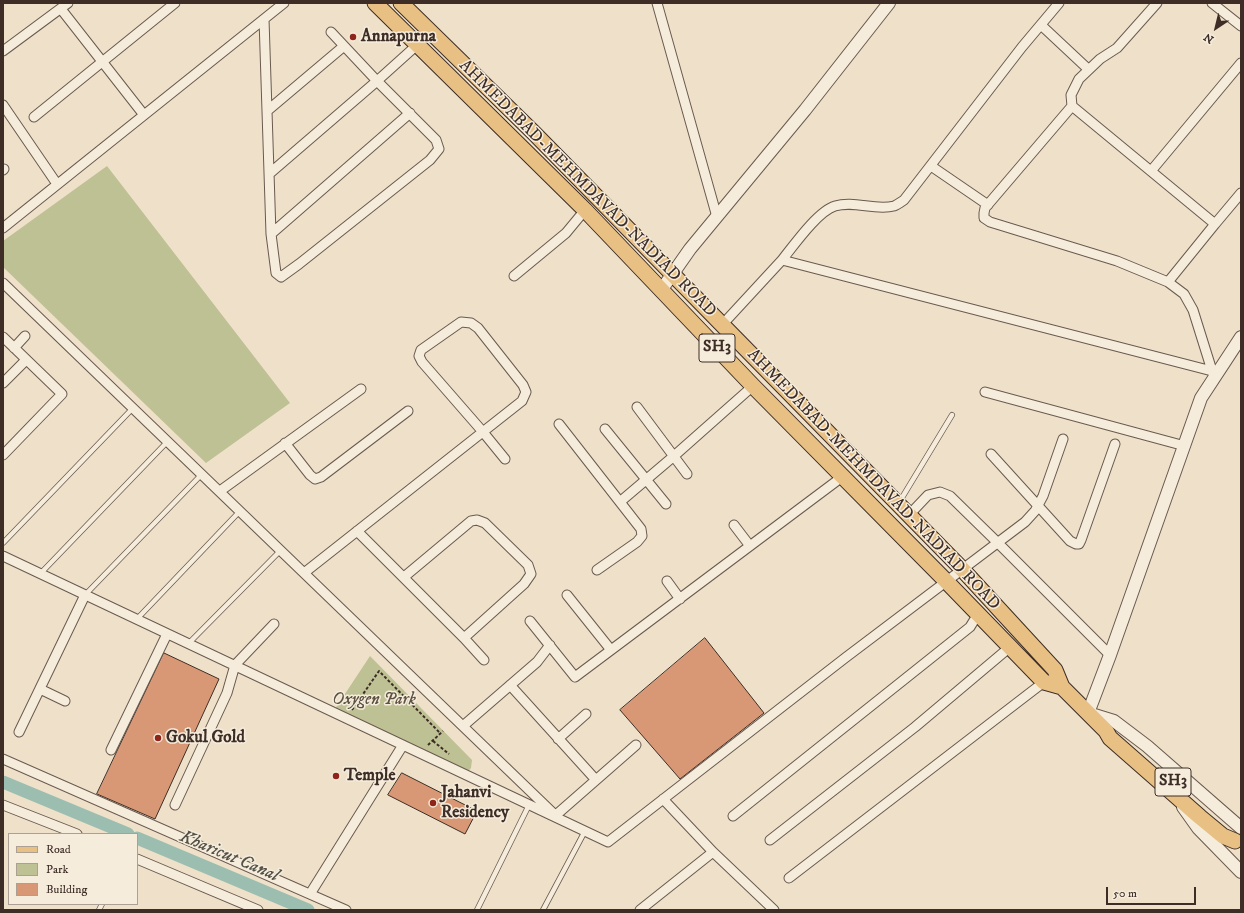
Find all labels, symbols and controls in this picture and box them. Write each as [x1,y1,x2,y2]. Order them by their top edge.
north arrow [1196,8,1236,48]
place label: Annapurna [361,27,436,47]
text: N [1201,30,1217,46]
marker: Annapurna [348,32,358,42]
street label: AHMEDABAD-MEHMDAVAD-NADIAD ROAD [454,56,720,322]
road number: SH3 [699,334,735,362]
street label: AHMEDABAD-MEHMDAVAD-NADIAD ROAD [742,345,1004,615]
park label: Oxygen Park [332,690,416,710]
place label: Gokul Gold [166,728,245,748]
marker: Gokul Gold [153,733,163,743]
place label: Temple [344,766,396,786]
road number: SH3 [1155,768,1191,796]
marker: Temple [331,771,341,781]
place label: Jahanvi Residency [441,783,509,823]
marker: Jahanvi Residency [428,798,438,808]
water label: Kharicut Canal [176,827,282,887]
legend [8,833,138,905]
text: Road [46,842,71,857]
text: Park [46,862,68,877]
scale bar [1108,879,1198,905]
text: Building [46,882,87,897]
text: 50 m [1113,886,1137,901]

